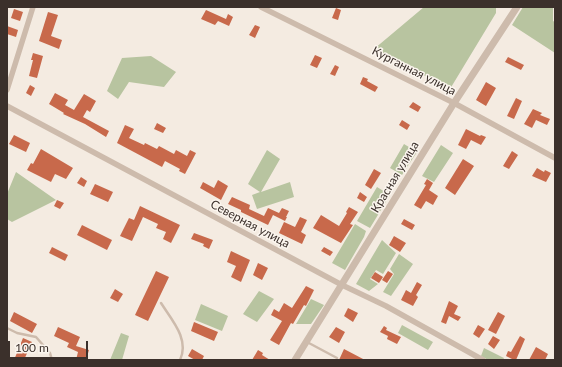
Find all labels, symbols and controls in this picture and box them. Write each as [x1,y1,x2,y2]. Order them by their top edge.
street label: Курганная улица [370,44,458,98]
street label: Красная улица [368,139,422,215]
street label: Северная улица [208,197,292,251]
scale bar [10,333,90,359]
text: 100 m [15,340,49,355]

